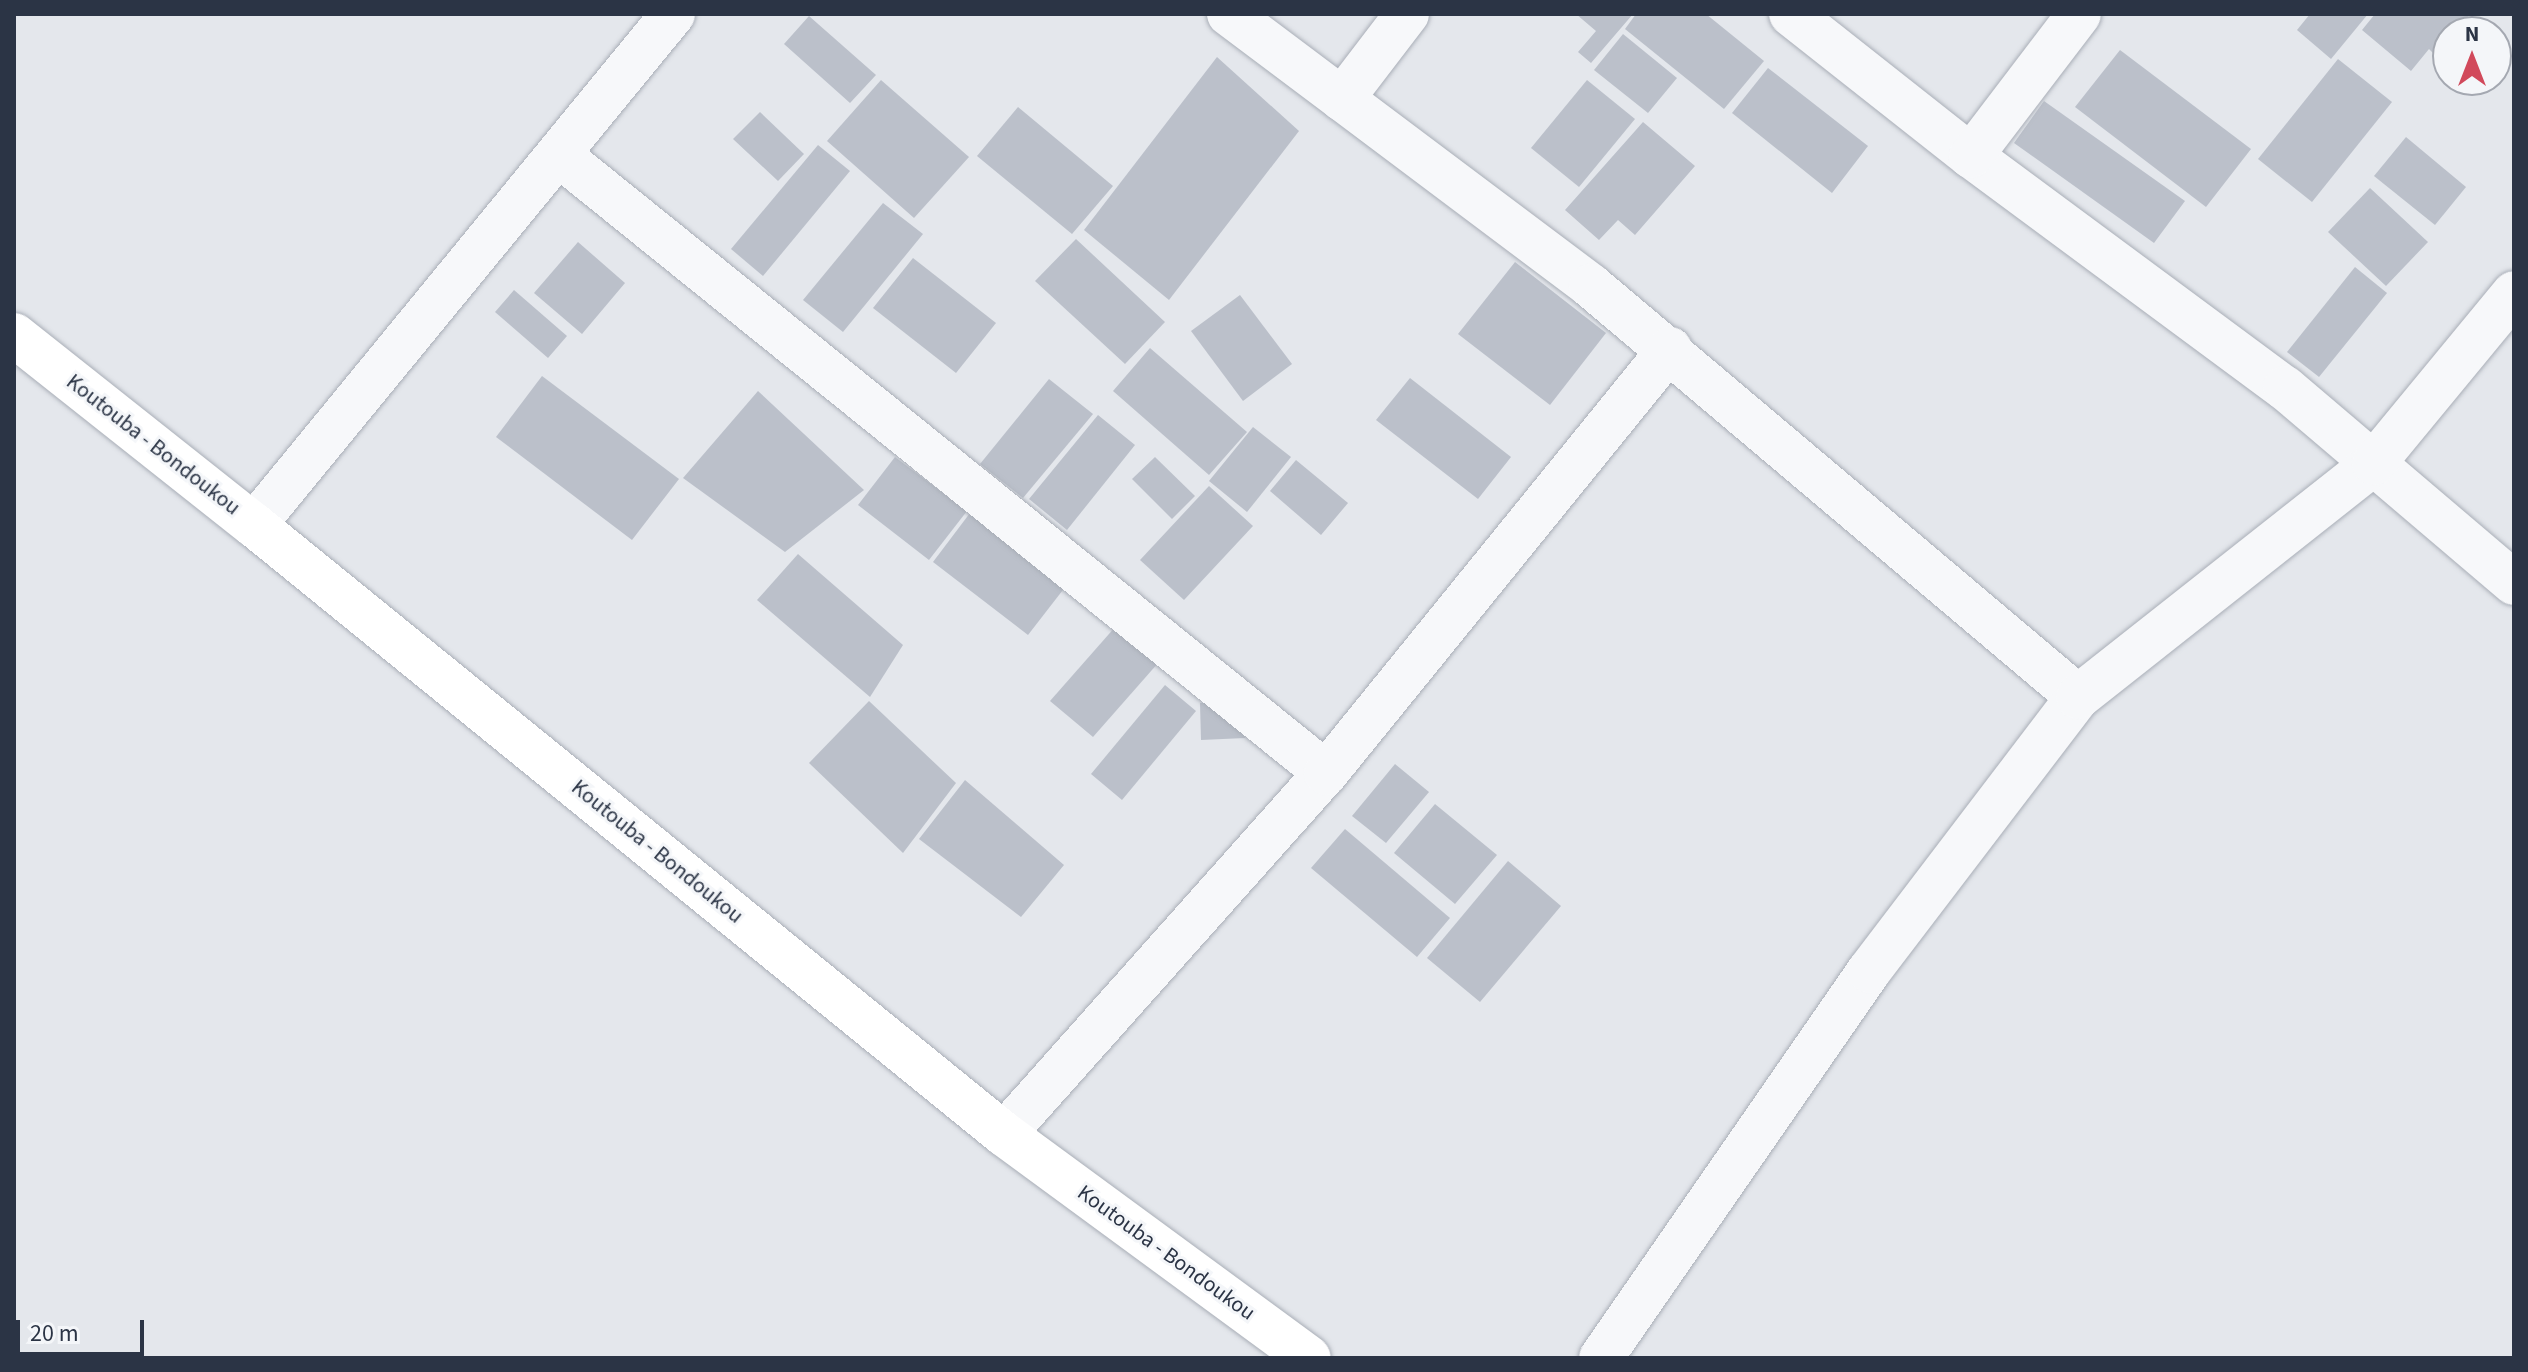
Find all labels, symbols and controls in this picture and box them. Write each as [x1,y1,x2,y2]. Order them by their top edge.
north arrow [2432,16,2512,96]
text: N [2465,18,2479,50]
street label: Koutouba - Bondoukou [61,369,245,521]
street label: Koutouba - Bondoukou [566,775,748,929]
street label: Koutouba - Bondoukou [1072,1180,1260,1326]
scale bar [20,1304,148,1354]
text: 20 m [30,1316,79,1351]

